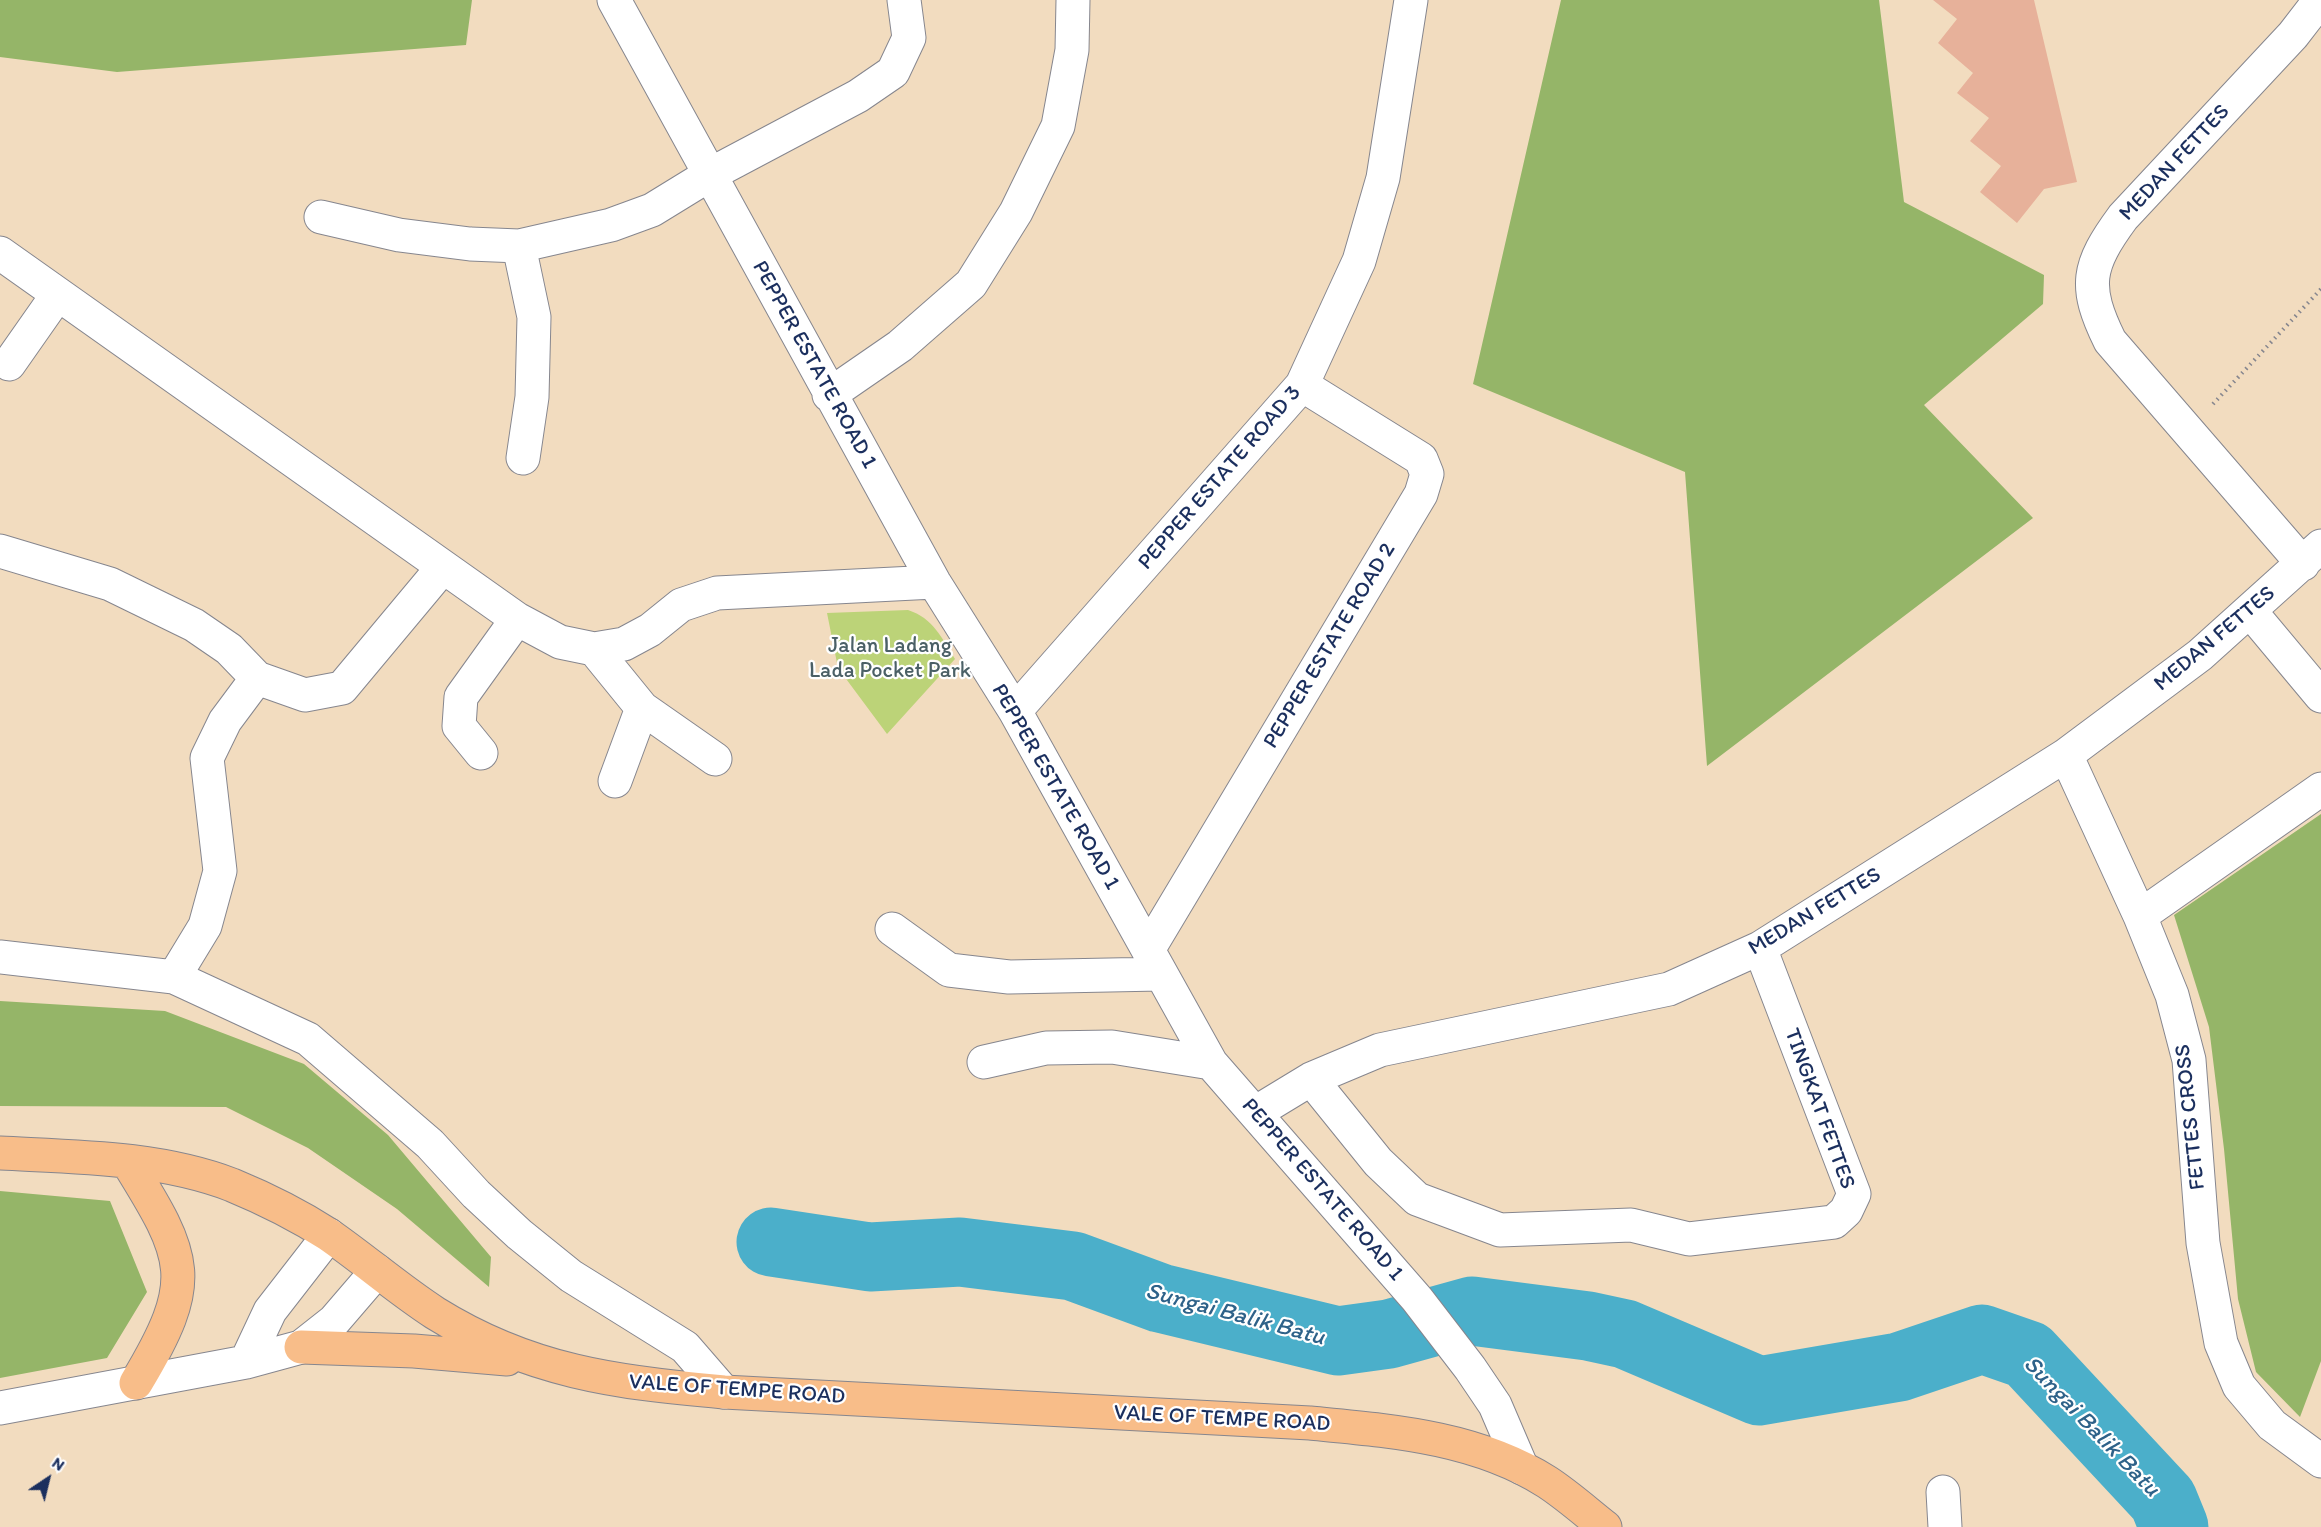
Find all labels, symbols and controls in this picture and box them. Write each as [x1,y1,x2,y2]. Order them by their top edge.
street label: MEDAN FETTES [2114,99,2236,227]
street label: PEPPER ESTATE ROAD 1 [746,256,882,474]
street label: PEPPER ESTATE ROAD 3 [1133,381,1307,575]
street label: PEPPER ESTATE ROAD 2 [1258,539,1402,753]
street label: MEDAN FETTES [2149,581,2281,697]
park label: Jalan Ladang Lada Pocket Park [809,633,971,684]
street label: PEPPER ESTATE ROAD 1 [985,679,1125,895]
street label: MEDAN FETTES [1744,862,1886,962]
street label: TINGKAT FETTES [1778,1025,1860,1193]
street label: FETTES CROSS [2170,1043,2212,1191]
street label: PEPPER ESTATE ROAD 1 [1235,1093,1409,1287]
water label: Sungai Balik Batu [1142,1277,1328,1353]
water label: Sungai Balik Batu [2017,1351,2165,1503]
street label: VALE OF TEMPE ROAD [628,1369,846,1411]
street label: VALE OF TEMPE ROAD [1113,1400,1331,1438]
north arrow [18,1449,78,1509]
text: N [49,1453,68,1475]

